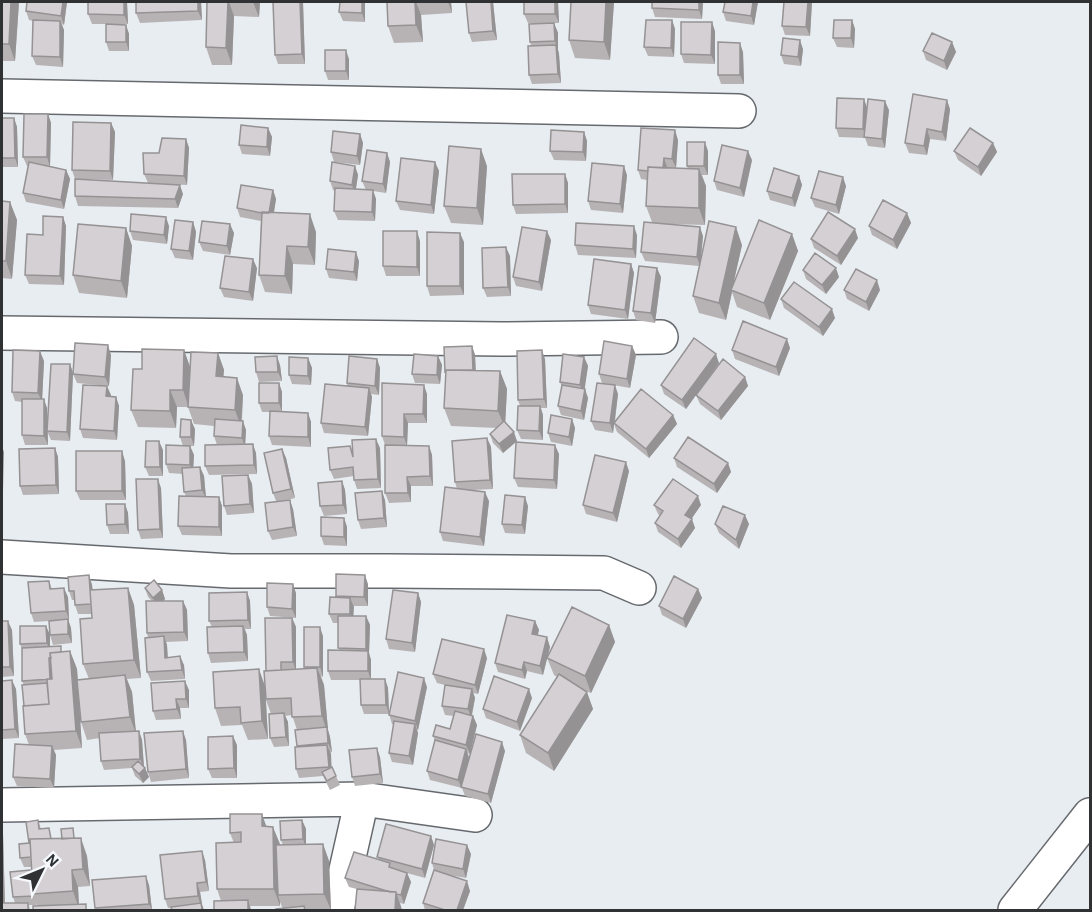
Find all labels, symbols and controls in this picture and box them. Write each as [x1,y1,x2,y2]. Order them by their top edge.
north arrow [12,840,72,900]
text: N [43,851,62,870]

